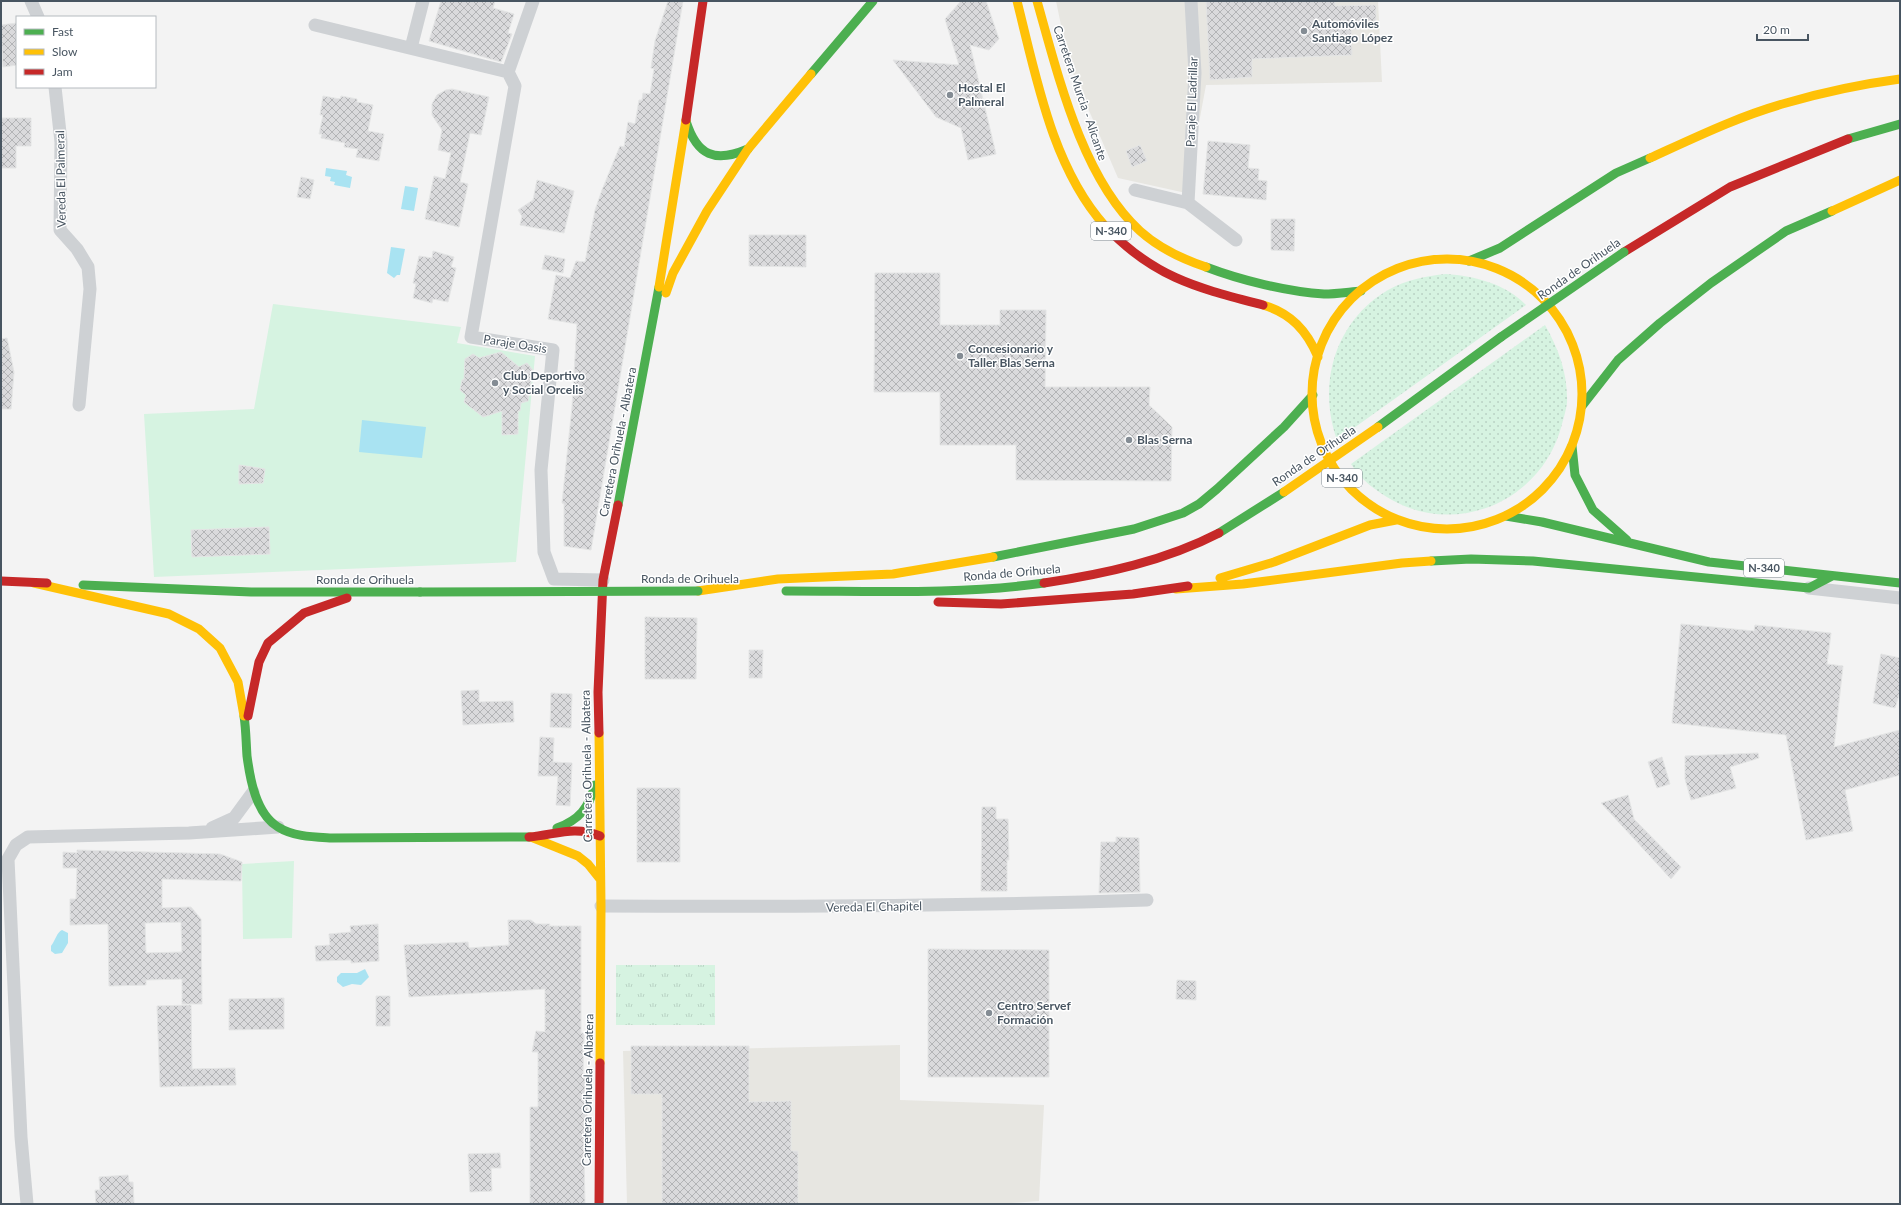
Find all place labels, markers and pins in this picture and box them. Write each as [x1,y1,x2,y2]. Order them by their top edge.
place label: Automóviles Santiago López [1311,16,1393,45]
marker: Automóviles Santiago López [1299,26,1309,36]
place label: Hostal El Palmeral [958,80,1006,109]
marker: Hostal El Palmeral [945,90,955,100]
place label: Concesionario y Taller Blas Serna [968,341,1055,370]
marker: Concesionario y Taller Blas Serna [955,351,965,361]
place label: Club Deportivo y Social Orcelis [503,368,585,397]
marker: Club Deportivo y Social Orcelis [490,378,500,388]
place label: Blas Serna [1137,432,1192,447]
marker: Blas Serna [1124,435,1134,445]
place label: Centro Servef Formación [997,998,1071,1027]
marker: Centro Servef Formación [984,1008,994,1018]

